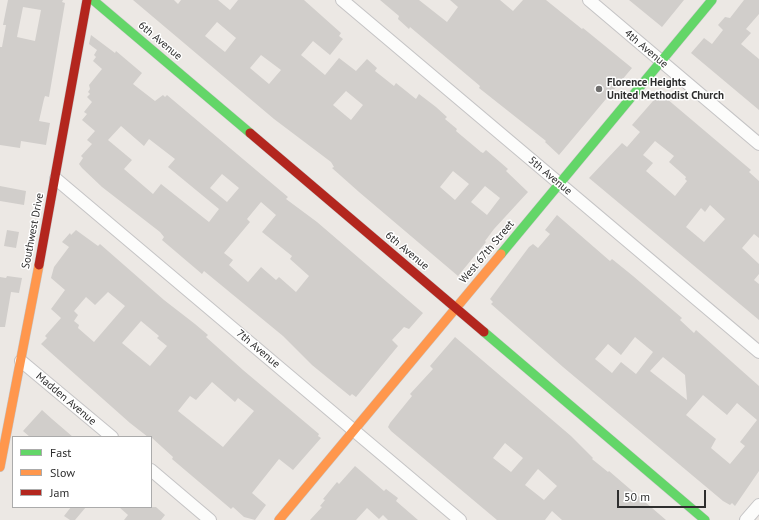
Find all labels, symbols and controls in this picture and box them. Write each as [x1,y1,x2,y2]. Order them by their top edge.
street label: 6th Avenue [135,19,185,63]
street label: 4th Avenue [621,27,671,71]
place label: Florence Heights United Methodist Church [607,76,724,102]
marker: Florence Heights United Methodist Church [594,84,604,94]
street label: 5th Avenue [525,154,575,198]
street label: Southwest Drive [19,192,47,270]
street label: West 67th Street [457,218,517,286]
street label: 6th Avenue [382,229,432,273]
street label: 7th Avenue [234,327,282,371]
street label: Madden Avenue [33,370,99,428]
legend [12,436,152,508]
text: Fast [50,445,71,460]
text: Slow [50,465,75,480]
scale bar [619,482,708,508]
text: Jam [50,485,69,500]
text: 50 m [624,489,650,504]

